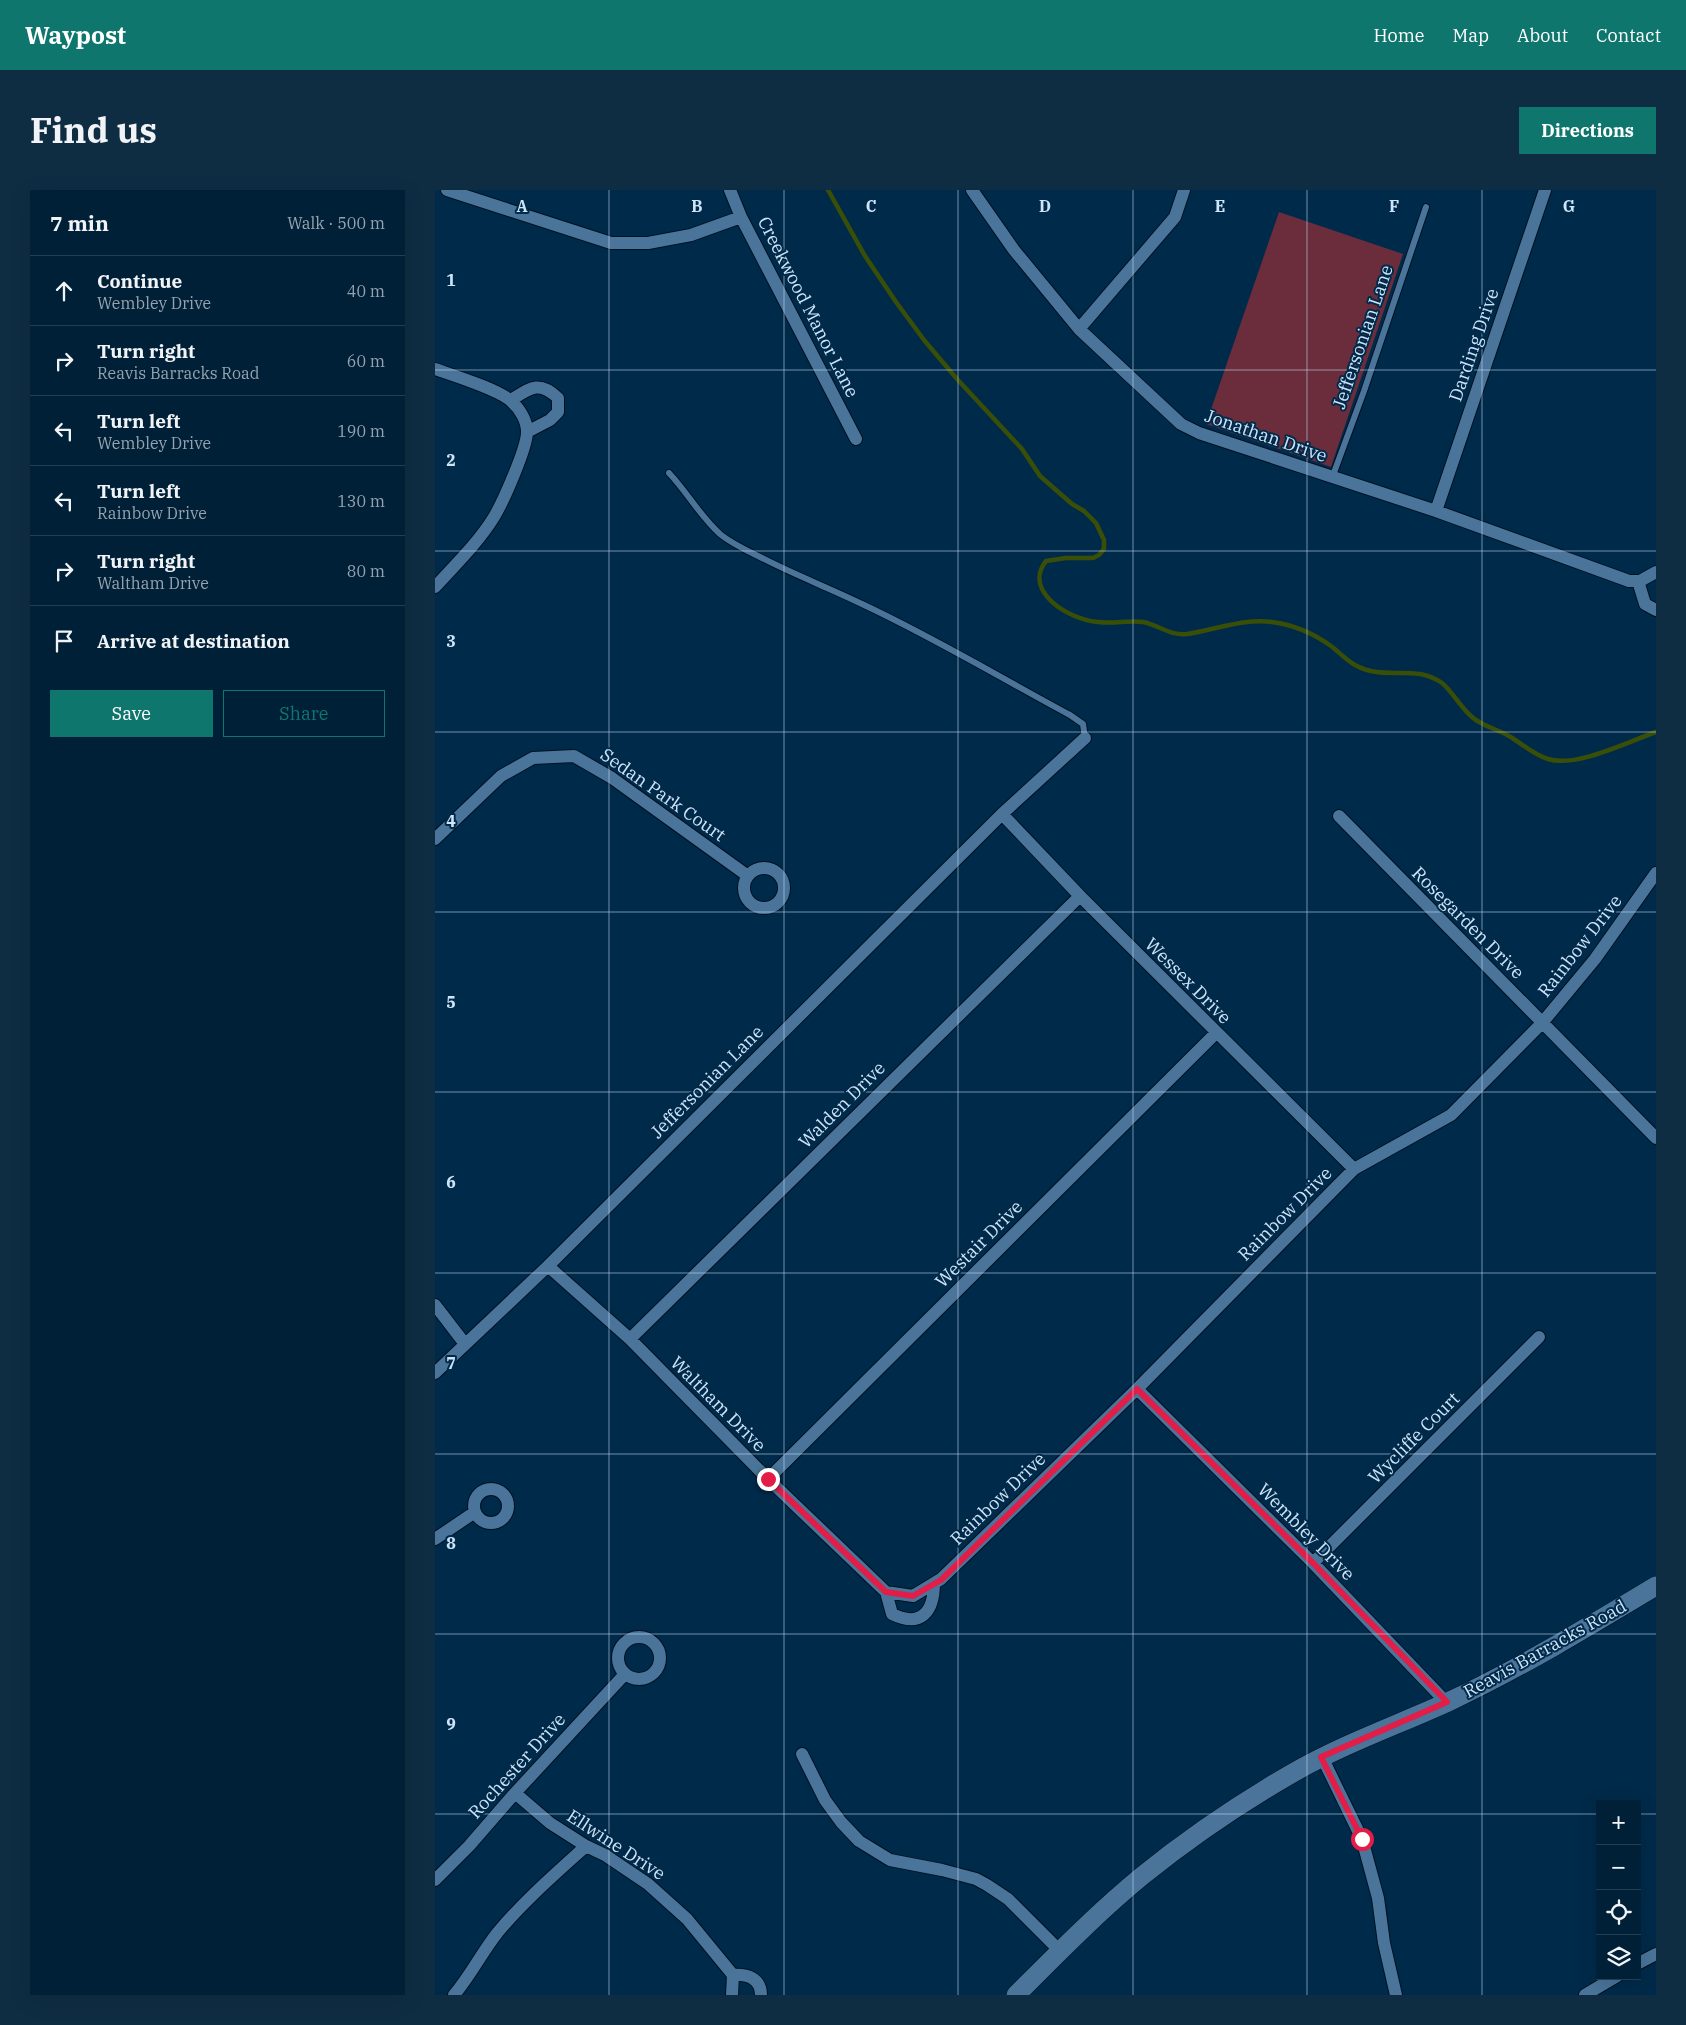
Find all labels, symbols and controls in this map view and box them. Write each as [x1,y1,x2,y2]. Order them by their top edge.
text: Waypost [25,19,126,51]
text: Home [1373,24,1425,47]
text: Map [1453,24,1489,47]
text: About [1517,24,1568,47]
text: Contact [1596,24,1661,47]
text: Find us [30,107,157,153]
button: Directions [1519,107,1656,154]
text: A [516,196,528,216]
text: B [691,196,703,216]
text: C [866,196,876,216]
text: D [1039,196,1051,216]
text: E [1215,196,1225,216]
text: F [1389,196,1399,216]
text: G [1563,196,1575,216]
text: 7 min [50,209,109,237]
text: Walk · 500 m [287,213,385,233]
street label: Creekwood Manor Lane [753,213,864,401]
street label: Jeffersonian Lane [1327,262,1398,412]
text: Continue [97,269,182,293]
text: 1 [446,270,456,290]
icon: ahead [50,277,78,305]
text: 40 m [347,281,385,301]
street label: Darding Drive [1443,285,1504,404]
text: Wembley Drive [97,293,211,313]
text: Turn right [97,339,195,363]
icon: right [50,347,78,375]
text: 60 m [347,351,385,371]
text: Reavis Barracks Road [97,363,260,383]
street label: Jonathan Drive [1202,404,1330,467]
text: Turn left [97,409,180,433]
icon: left [50,417,78,445]
text: 190 m [337,421,385,441]
text: Wembley Drive [97,433,211,453]
text: 2 [446,450,456,470]
text: Turn left [97,479,180,503]
icon: left [50,487,78,515]
text: 130 m [337,491,385,511]
text: Rainbow Drive [97,503,207,523]
text: Turn right [97,549,195,573]
icon: right [50,557,78,585]
text: 80 m [347,561,385,581]
text: Waltham Drive [97,573,209,593]
icon: arrive [50,627,78,655]
text: Arrive at destination [97,629,290,653]
text: 3 [446,631,456,651]
button: Save [50,690,213,737]
button: Share [223,690,385,737]
street label: Sedan Park Court [596,743,730,846]
text: 4 [446,811,456,831]
street label: Rosegarden Drive [1407,862,1529,984]
street label: Rainbow Drive [1532,890,1627,1001]
street label: Wessex Drive [1140,933,1236,1029]
text: 5 [446,992,456,1012]
street label: Jeffersonian Lane [645,1020,768,1143]
street label: Walden Drive [793,1056,890,1153]
street label: Rainbow Drive [1233,1162,1337,1266]
text: 6 [446,1172,456,1192]
street label: Westair Drive [930,1195,1027,1292]
street label: Waltham Drive [666,1351,771,1456]
text: 7 [446,1353,456,1373]
street label: Wycliffe Court [1363,1387,1464,1488]
street label: Rainbow Drive [945,1447,1050,1550]
route end [757,1468,780,1491]
street label: Wembley Drive [1253,1478,1360,1585]
text: 8 [446,1533,456,1553]
street label: Reavis Barracks Road [1459,1594,1630,1703]
street label: Rochester Drive [463,1708,570,1823]
text: 9 [446,1714,456,1734]
map controls [1596,1800,1641,1980]
button: + [1596,1800,1641,1845]
street label: Ellwine Drive [563,1804,670,1885]
route start [1351,1828,1374,1851]
button: − [1596,1845,1641,1890]
button: locate [1596,1890,1641,1935]
button: layers [1596,1935,1641,1980]

